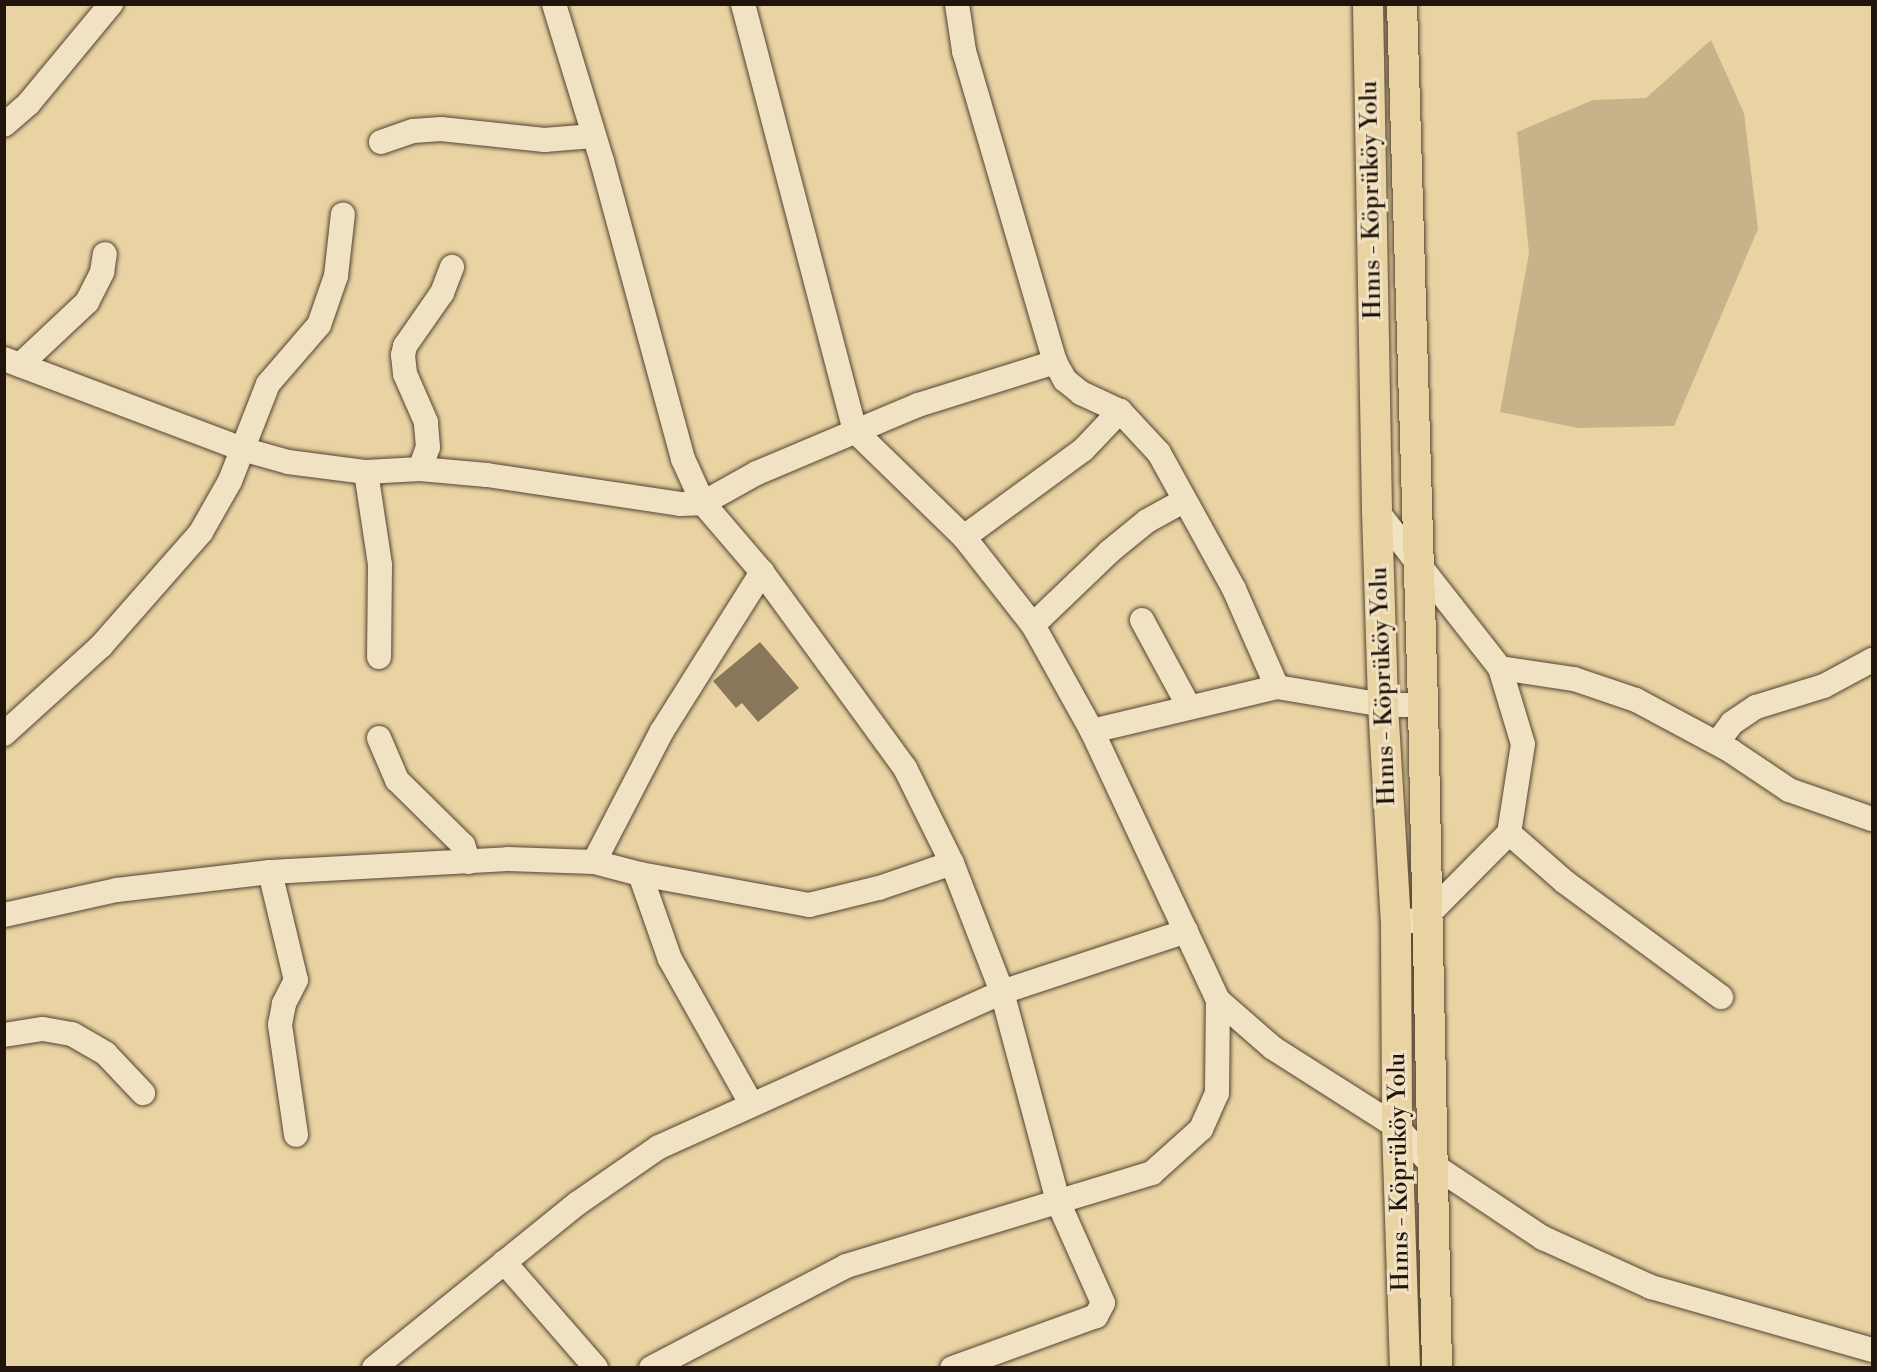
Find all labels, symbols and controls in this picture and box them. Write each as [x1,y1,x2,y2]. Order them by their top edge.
street label: Hınıs - Köprüköy Yolu [1356,80,1388,320]
street label: Hınıs - Köprüköy Yolu [1365,566,1403,806]
street label: Hınıs - Köprüköy Yolu [1384,1052,1416,1292]

